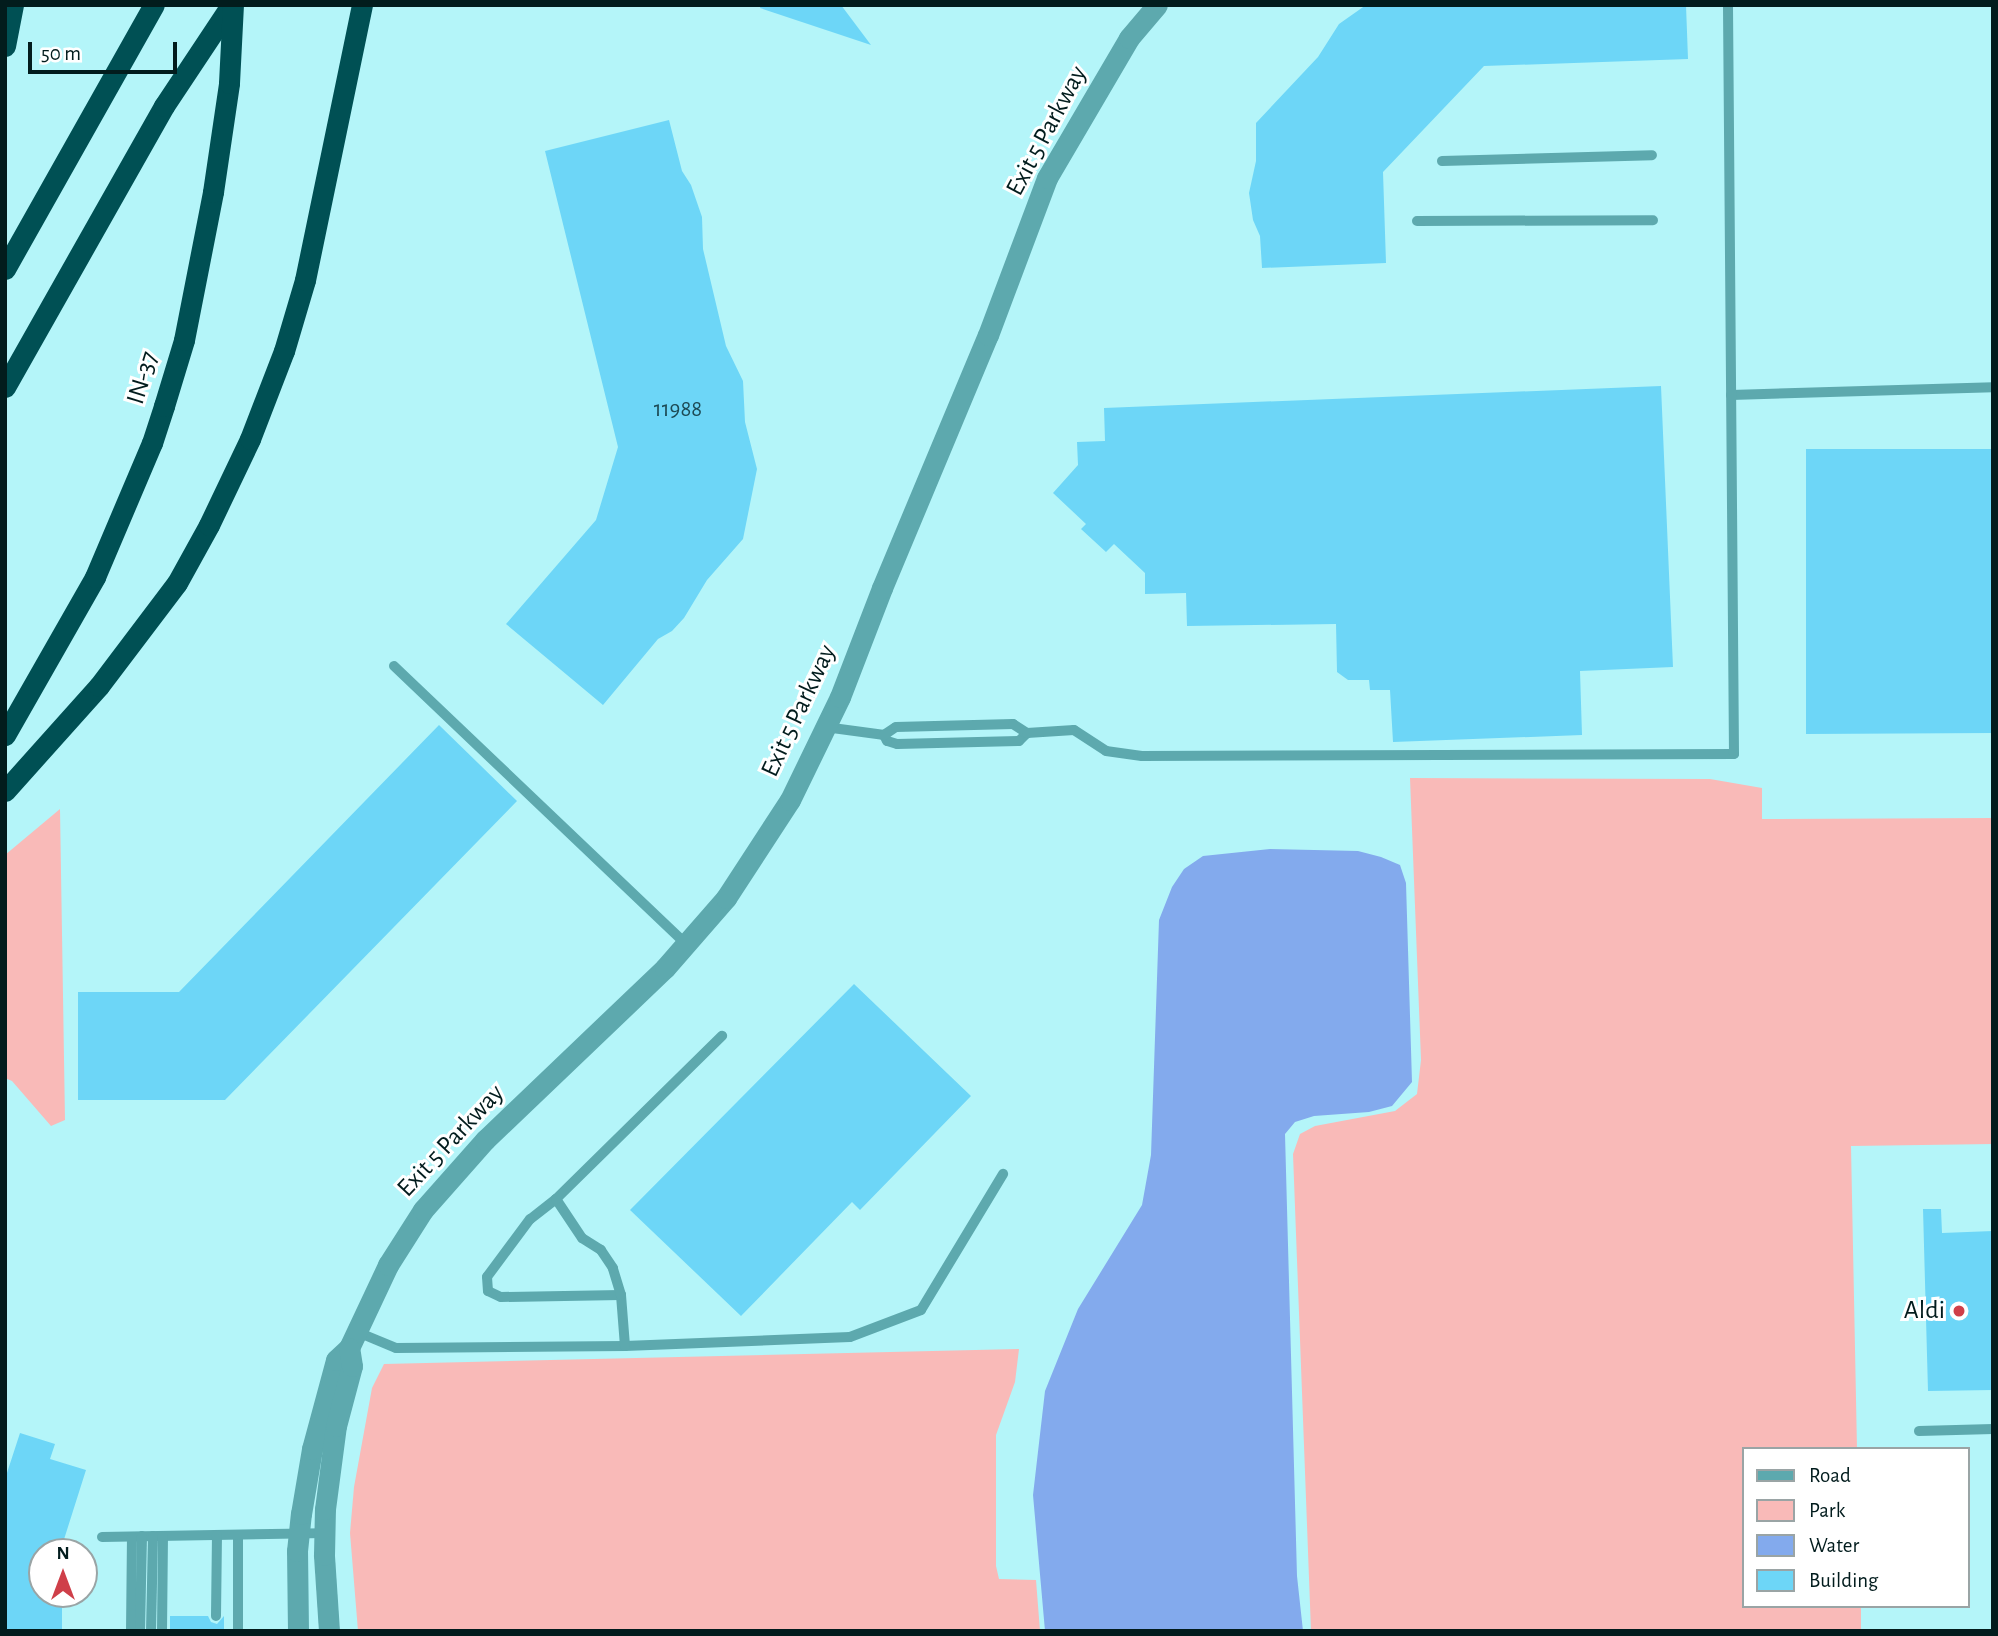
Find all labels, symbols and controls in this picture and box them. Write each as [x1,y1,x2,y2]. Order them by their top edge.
scale bar [32,28,180,72]
text: 50 m [41,43,81,64]
street label: Exit 5 Parkway [1000,61,1094,201]
street label: IN-37 [120,348,166,408]
house number: 11988 [654,396,702,424]
street label: Exit 5 Parkway [755,640,843,782]
street label: Exit 5 Parkway [391,1078,511,1204]
place label: Aldi [1904,1295,1945,1327]
marker: Aldi [1951,1303,1967,1319]
legend [1742,1447,1970,1608]
text: Road [1809,1465,1851,1486]
text: Park [1809,1500,1845,1521]
text: Water [1809,1535,1859,1556]
north arrow [28,1538,98,1608]
text: N [56,1544,70,1563]
text: Building [1809,1570,1878,1591]

